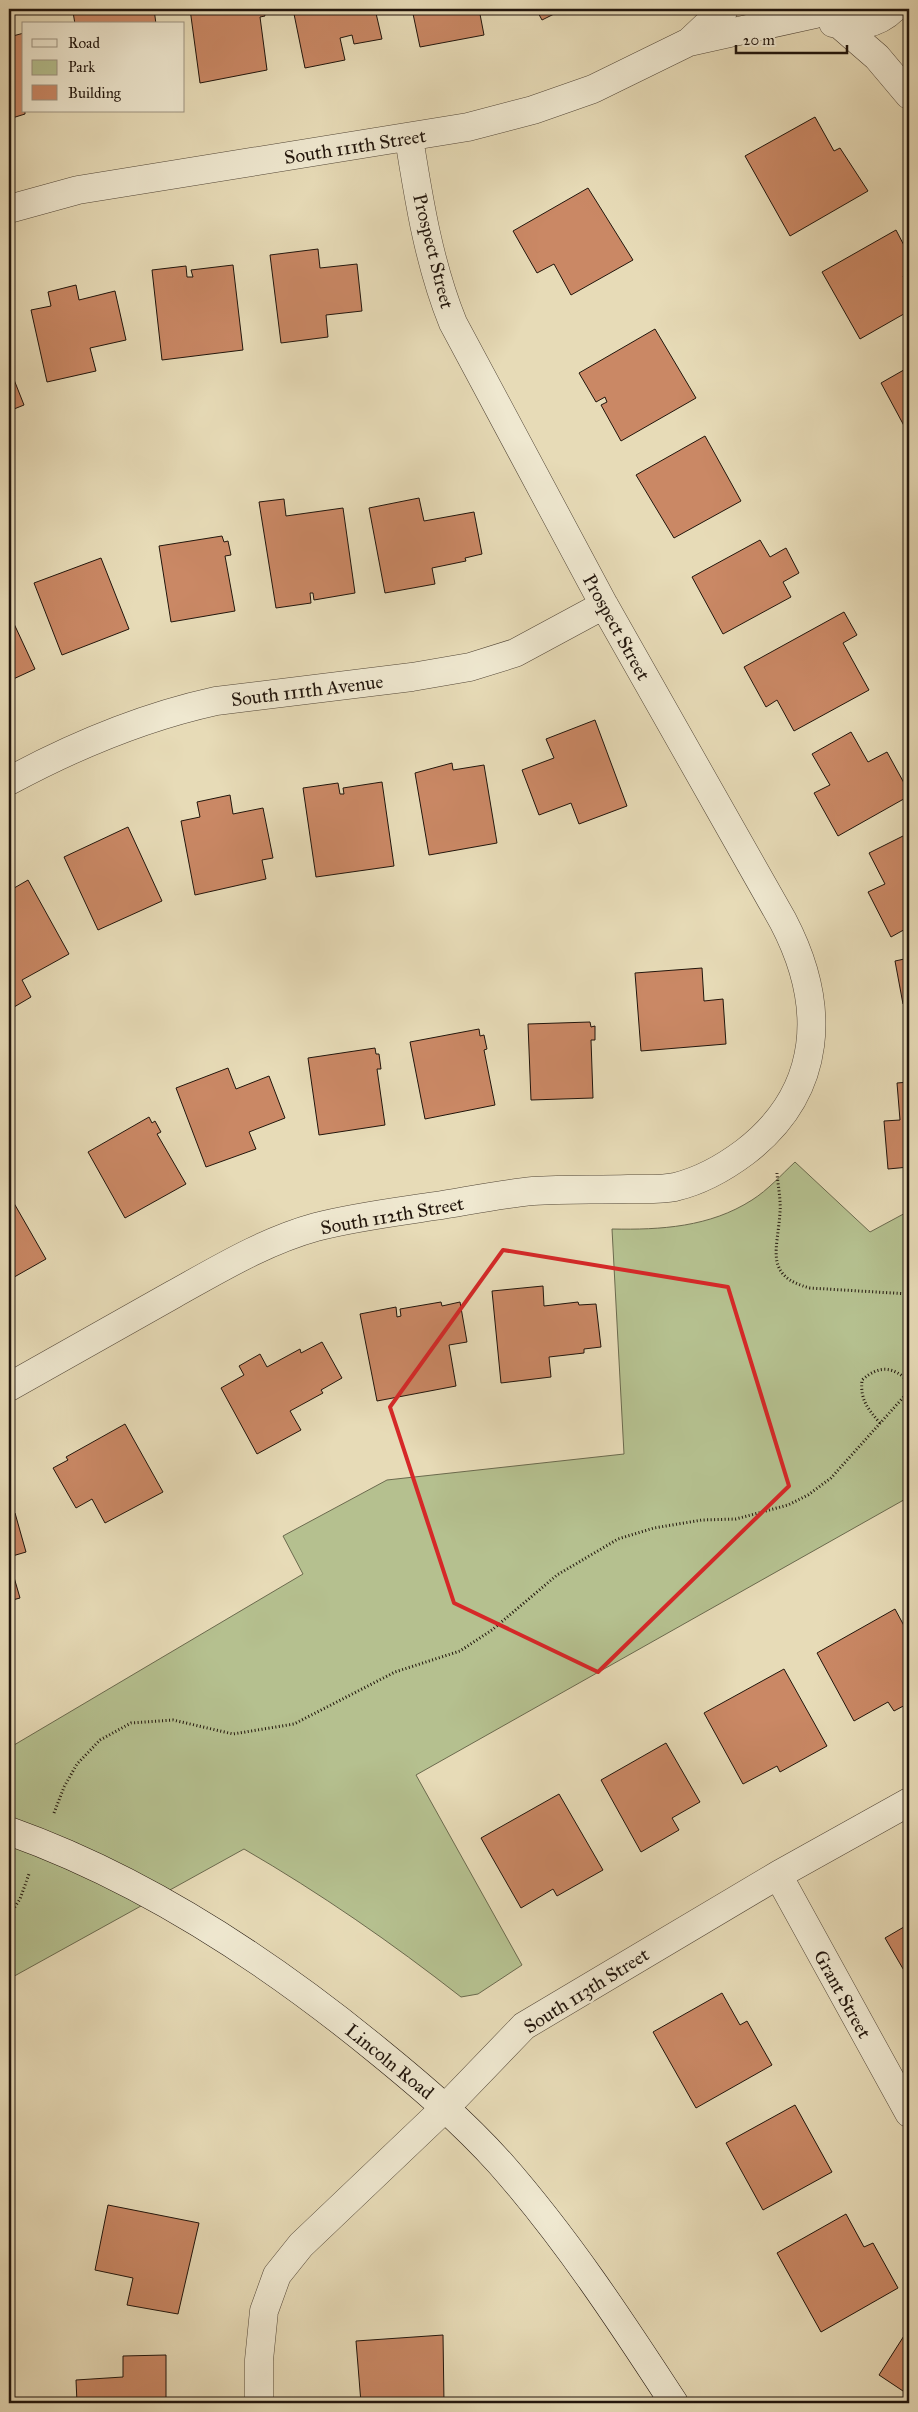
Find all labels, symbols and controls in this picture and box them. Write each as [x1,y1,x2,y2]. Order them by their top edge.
legend [22,22,185,112]
scale bar [736,22,847,54]
text: 20 m [743,31,775,49]
text: Road [68,34,100,52]
text: Park [68,58,95,76]
text: Building [68,84,122,102]
street label: South 111th Street [283,124,428,169]
street label: Prospect Street [408,191,459,311]
street label: Prospect Street [578,570,655,685]
street label: South 111th Avenue [230,670,385,711]
street label: South 112th Street [319,1192,466,1239]
street label: South 113th Street [519,1943,653,2038]
street label: Grant Street [809,1946,876,2043]
street label: Lincoln Road [341,2019,439,2104]

